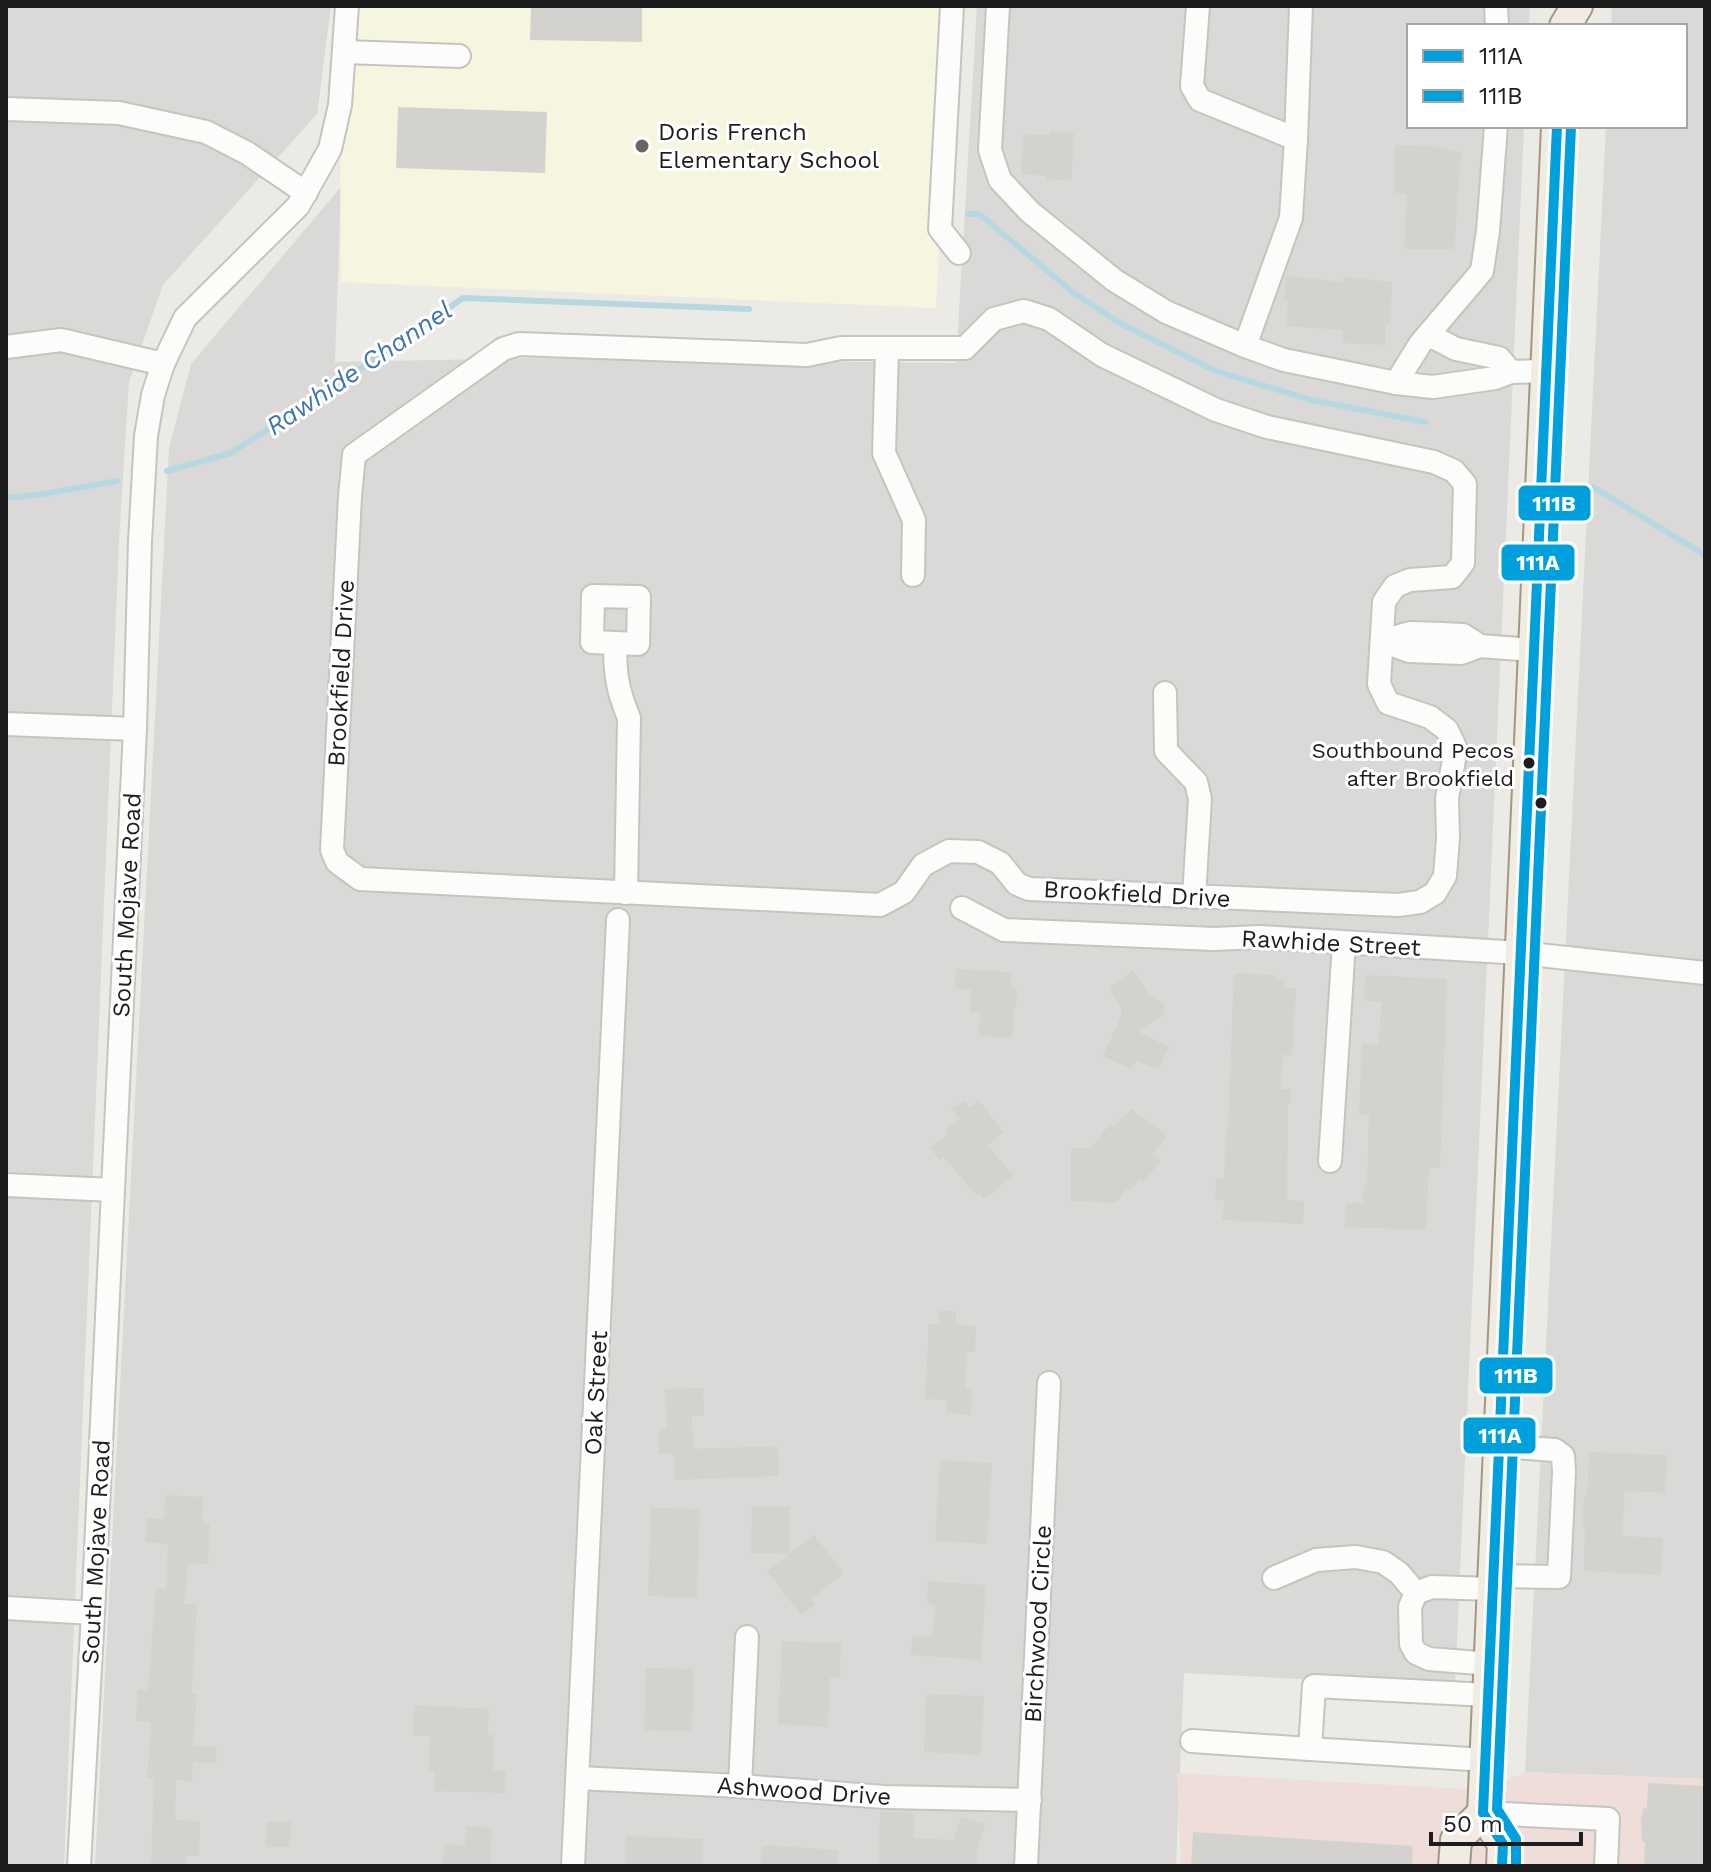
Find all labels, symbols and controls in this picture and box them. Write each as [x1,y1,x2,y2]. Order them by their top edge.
legend [1407,24,1687,128]
text: 111A [1479,42,1523,70]
text: 111B [1479,82,1523,110]
place label: Doris French Elementary School [658,118,880,174]
marker: Doris French Elementary School [633,137,651,155]
water label: Rawhide Channel [260,295,458,441]
line badge: 111B [1517,484,1592,522]
text: 111B [1532,491,1576,516]
line badge: 111A [1500,543,1576,582]
text: 111A [1516,550,1560,575]
street label: Brookfield Drive [322,579,360,767]
place label: Southbound Pecos after Brookfield [1312,738,1514,791]
marker: Southbound Pecos after Brookfield [1521,755,1537,771]
street label: South Mojave Road [107,792,147,1018]
unlabelled marker [1533,795,1549,811]
street label: Brookfield Drive [1043,875,1231,913]
street label: Rawhide Street [1240,924,1422,962]
street label: Oak Street [579,1330,613,1456]
line badge: 111B [1478,1356,1554,1395]
text: 111B [1494,1363,1538,1388]
line badge: 111A [1462,1416,1537,1455]
text: 111A [1478,1423,1522,1448]
street label: South Mojave Road [76,1439,116,1665]
street label: Birchwood Circle [1019,1524,1057,1724]
street label: Ashwood Drive [716,1771,892,1811]
scale bar [1431,1796,1581,1846]
text: 50 m [1443,1810,1503,1838]

